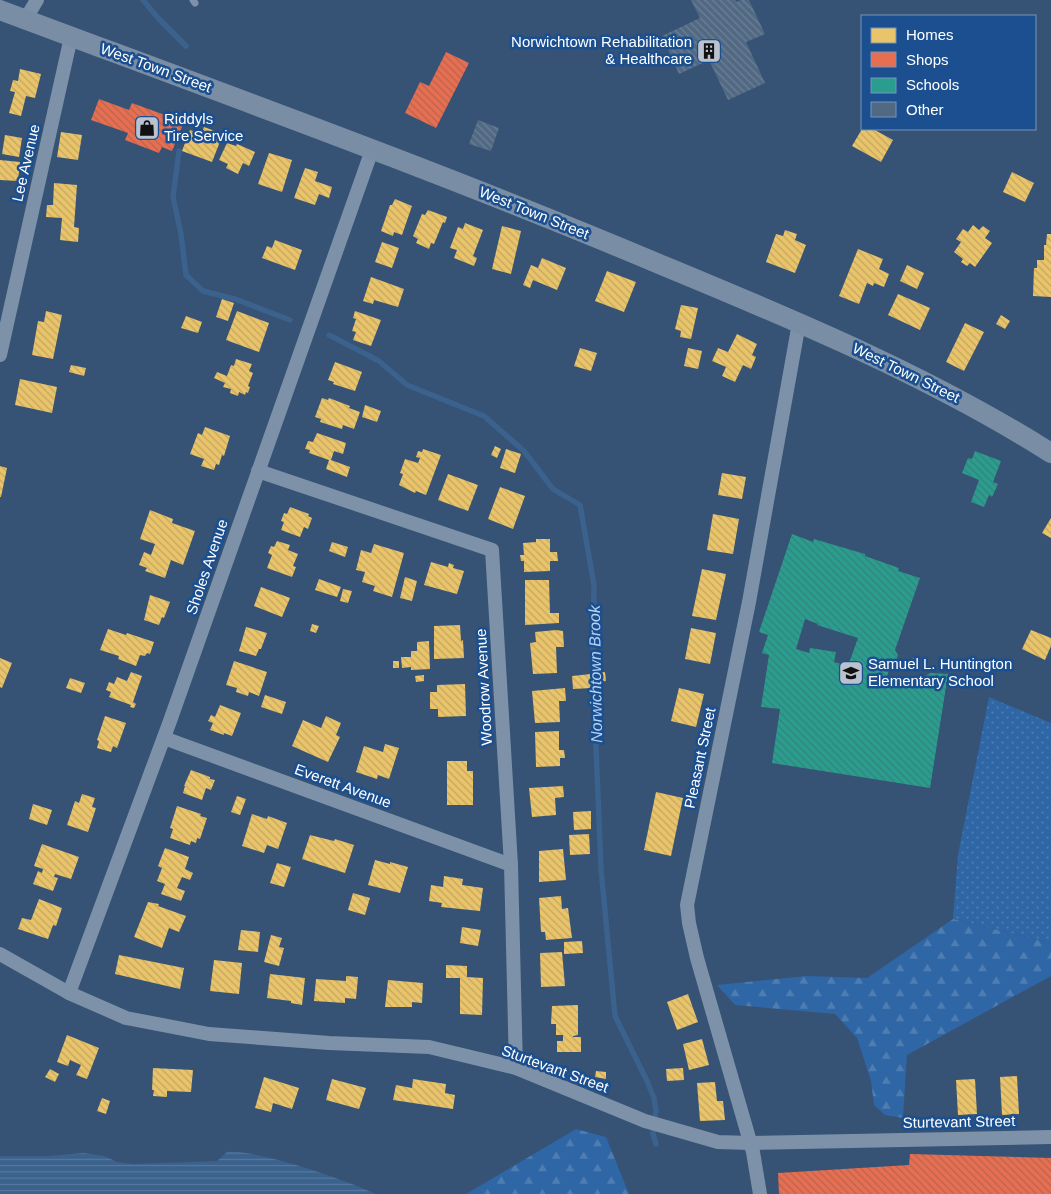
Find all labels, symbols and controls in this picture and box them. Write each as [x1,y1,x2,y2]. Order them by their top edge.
legend [861,15,1036,130]
text: Homes [906,26,954,43]
place label: Norwichtown Rehabilitation & Healthcare [511,33,692,67]
building icon: Norwichtown Rehabilitation & Healthcare [696,38,722,64]
street label: West Town Street [98,40,215,96]
text: Shops [906,51,949,68]
text: Schools [906,76,959,93]
text: Other [906,101,944,118]
place label: Riddyls Tire Service [164,110,243,144]
shop icon: Riddyls Tire Service [134,115,160,141]
street label: Lee Avenue [8,122,43,203]
street label: West Town Street [477,183,592,243]
street label: West Town Street [850,339,963,406]
street label: Sholes Avenue [182,517,231,617]
water label: Norwichtown Brook [586,604,605,743]
street label: Woodrow Avenue [472,628,495,746]
place label: Samuel L. Huntington Elementary School [868,655,1012,689]
school or university icon: Samuel L. Huntington Elementary School [838,660,864,686]
street label: Pleasant Street [681,705,719,810]
street label: Everett Avenue [293,760,394,811]
street label: Sturtevant Street [499,1041,612,1096]
street label: Sturtevant Street [903,1112,1016,1131]

